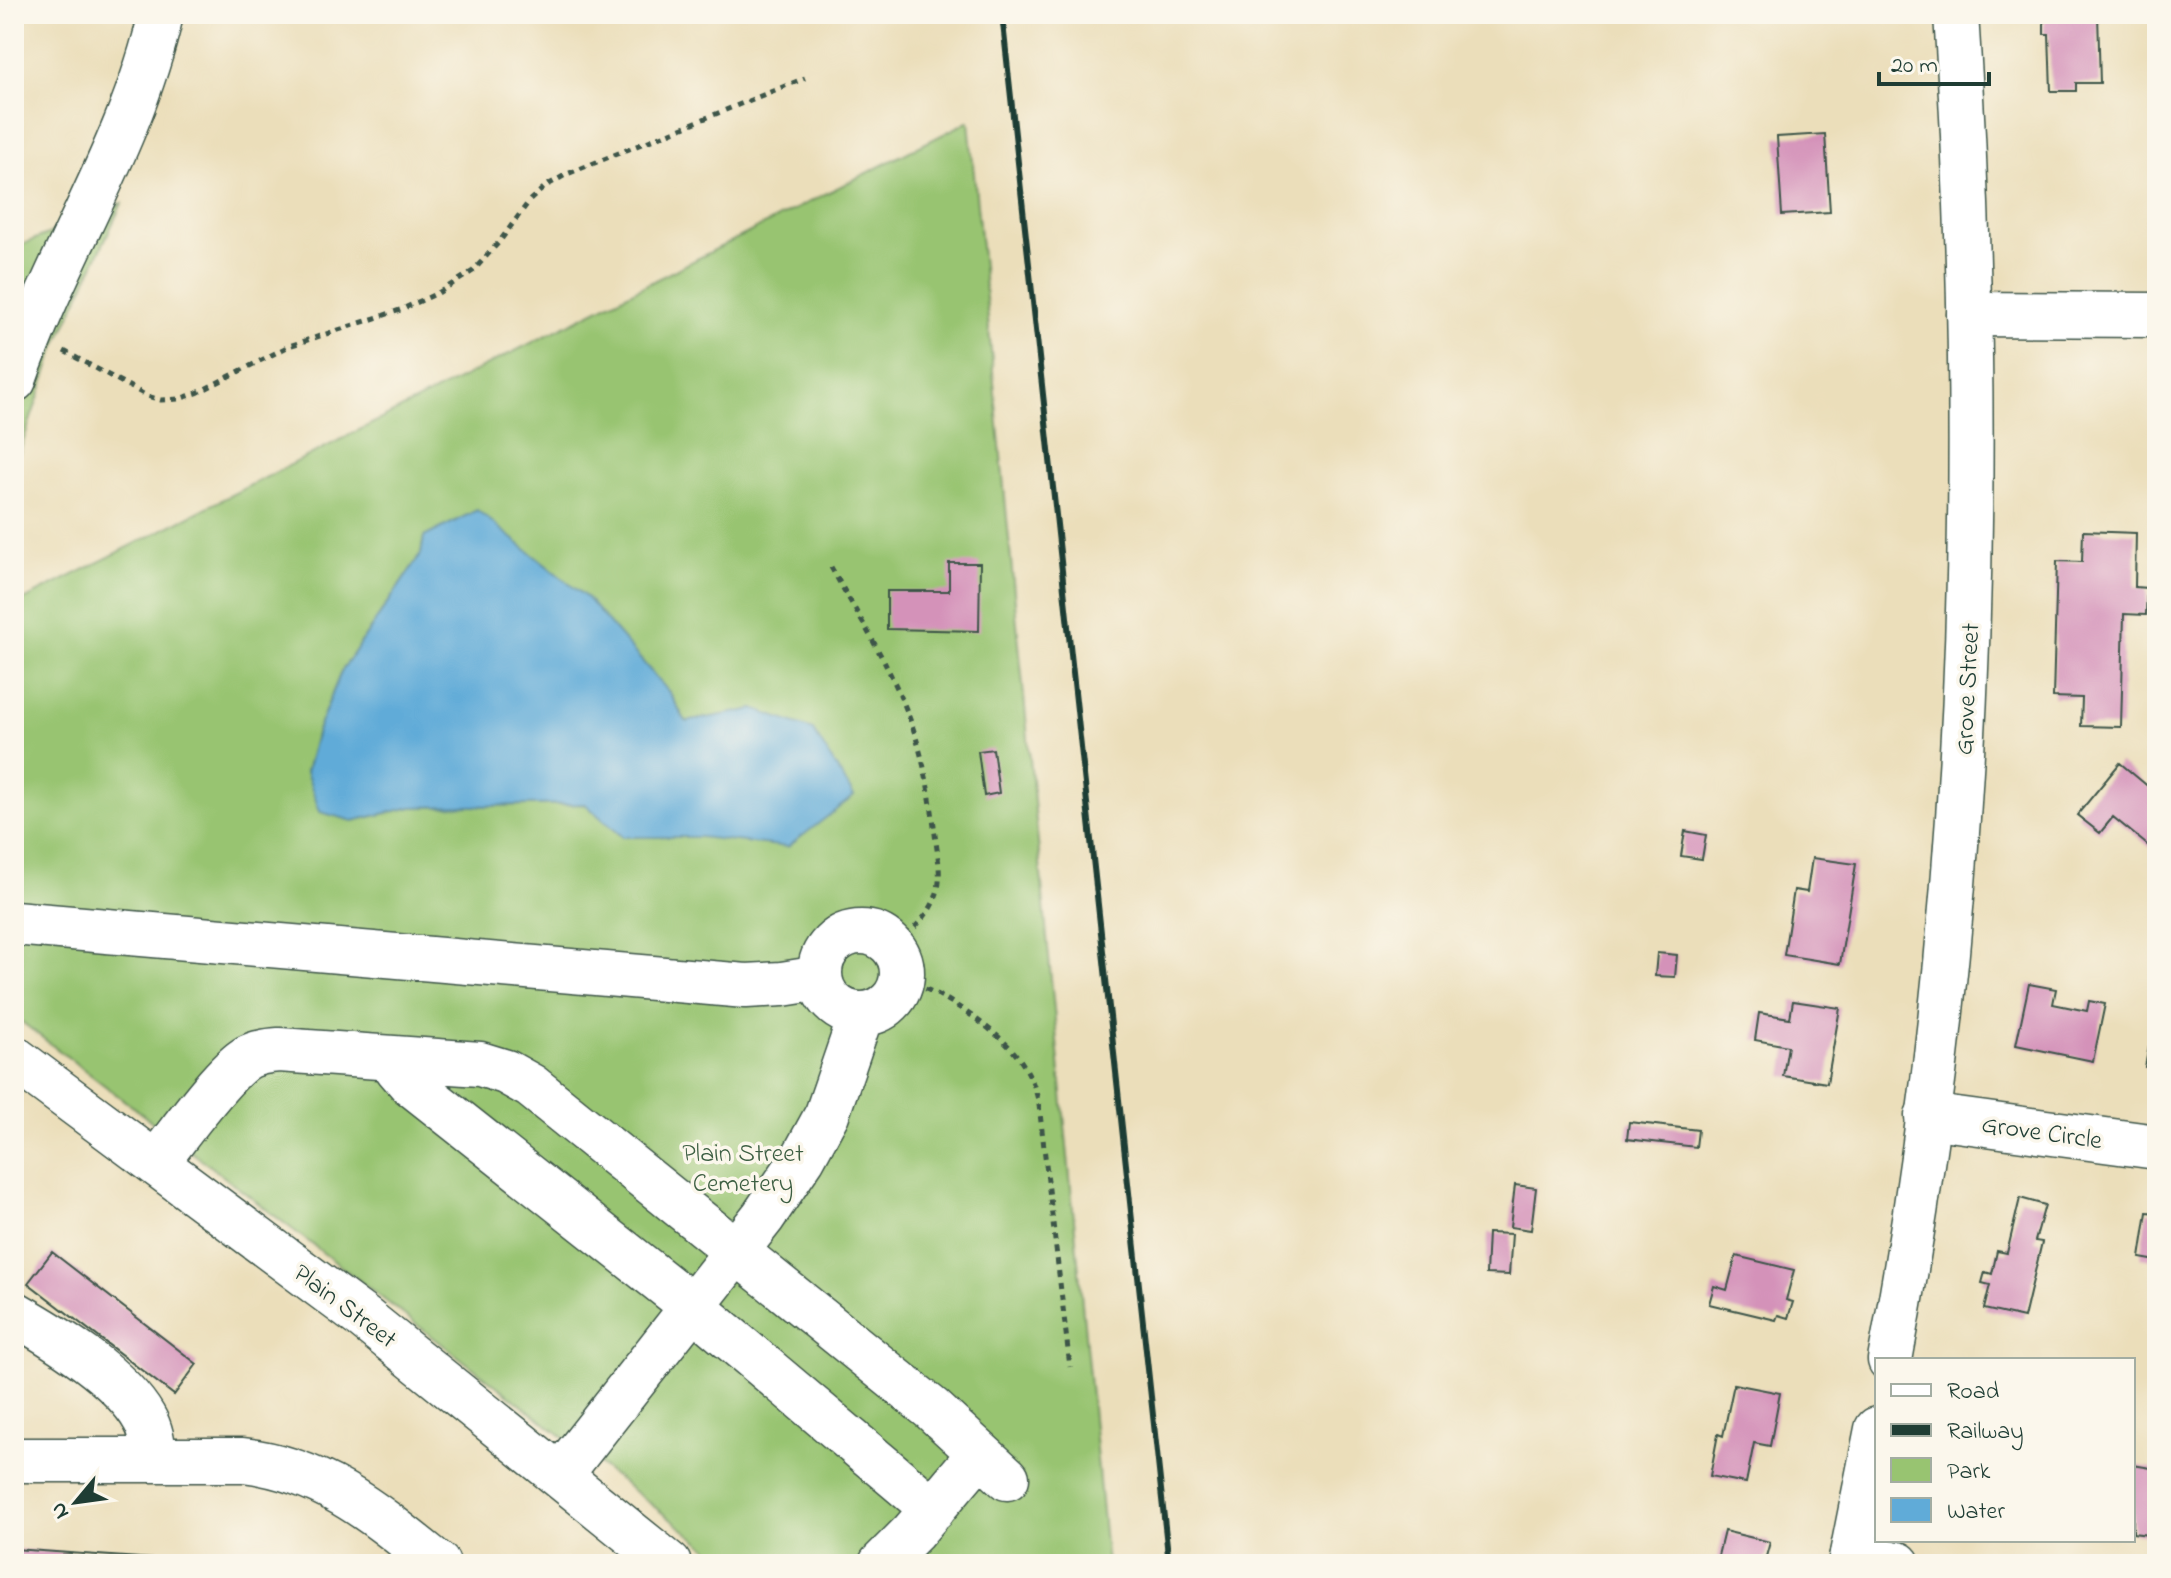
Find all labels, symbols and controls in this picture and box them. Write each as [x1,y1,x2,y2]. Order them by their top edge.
scale bar [1879,36,1989,86]
text: 20 m [1891,49,1938,84]
street label: Grove Street [1947,622,1991,756]
street label: Grove Circle [1979,1107,2105,1161]
park label: Plain Street Cemetery [682,1136,804,1204]
street label: Plain Street [284,1256,404,1359]
legend [1875,1358,2135,1542]
text: Road [1947,1375,2000,1410]
text: Railway [1947,1415,2024,1451]
text: Park [1947,1455,1991,1490]
north arrow [36,1462,116,1542]
text: Water [1947,1495,2005,1530]
text: N [44,1496,79,1524]

